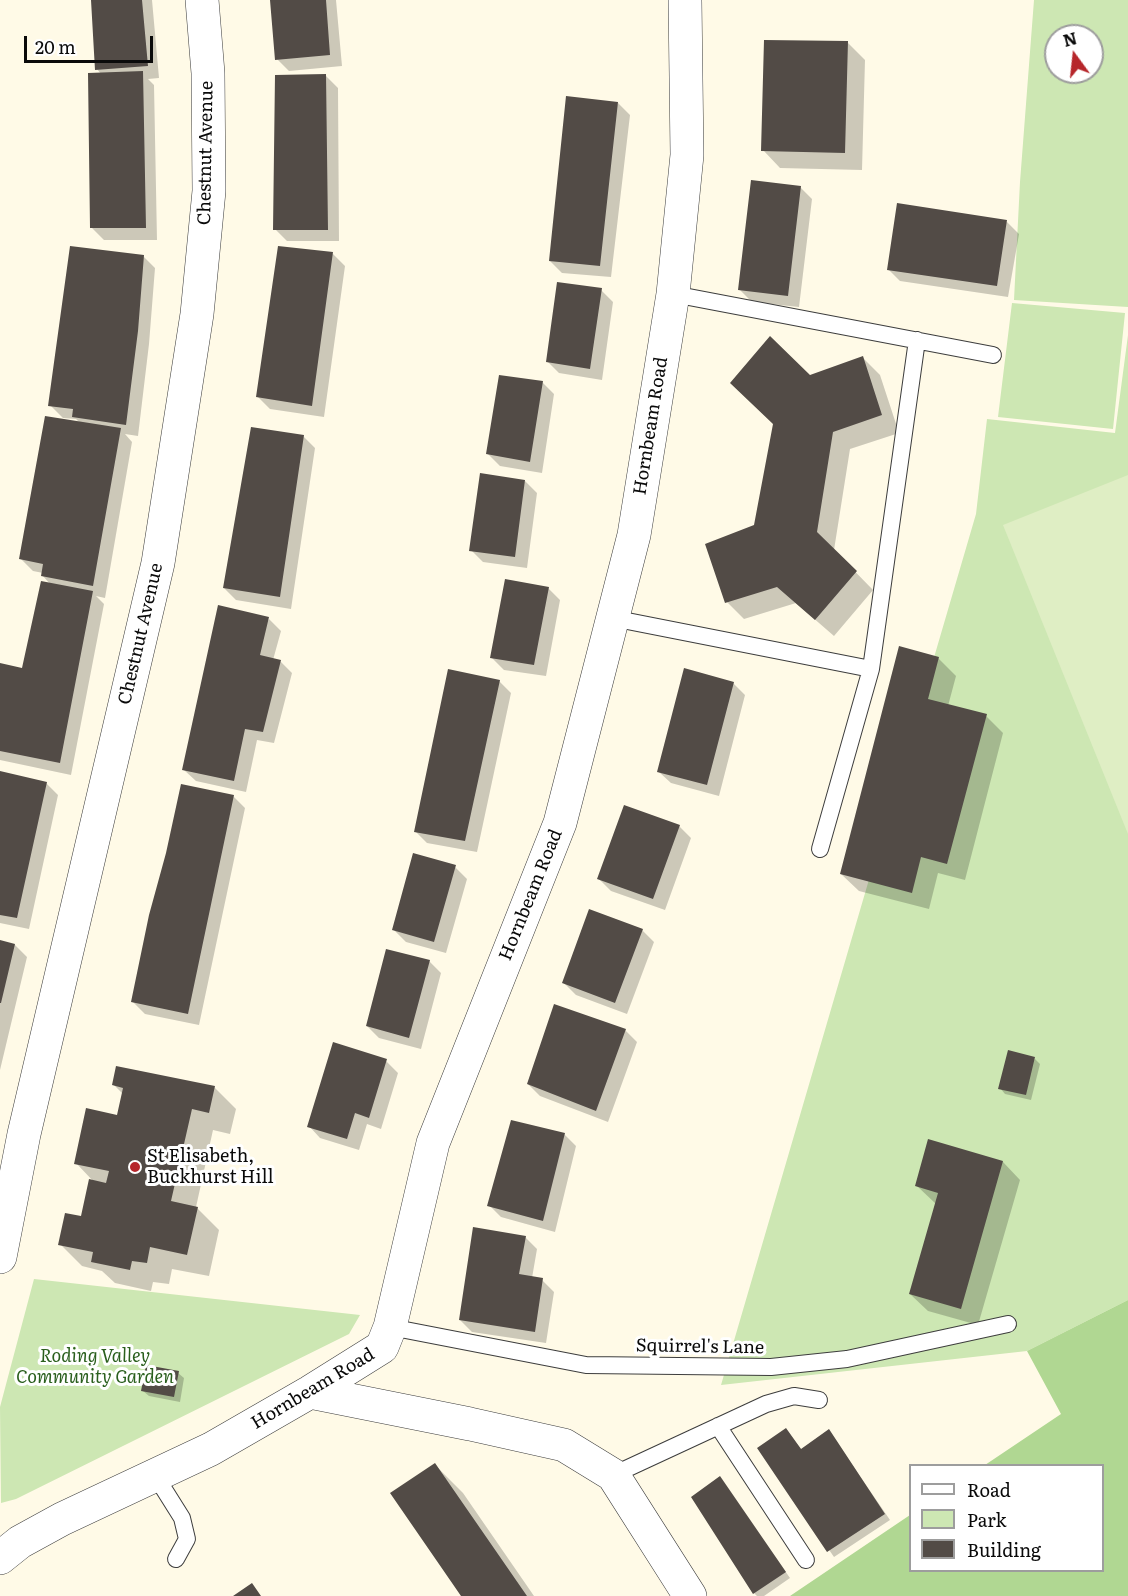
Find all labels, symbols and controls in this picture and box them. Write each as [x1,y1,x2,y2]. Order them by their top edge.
scale bar [27,24,156,62]
north arrow [1044,24,1104,84]
text: N [1060,25,1079,52]
text: 20 m [35,33,76,60]
street label: Chestnut Avenue [194,81,218,225]
street label: Hornbeam Road [629,355,673,497]
street label: Chestnut Avenue [114,561,168,707]
street label: Hornbeam Road [495,826,567,964]
place label: St Elisabeth, Buckhurst Hill [147,1146,273,1188]
marker: St Elisabeth, Buckhurst Hill [128,1160,142,1174]
street label: Squirrel's Lane [636,1335,764,1359]
street label: Hornbeam Road [248,1344,378,1434]
park label: Roding Valley Community Garden [16,1346,174,1388]
legend [909,1464,1104,1572]
text: Road [967,1476,1011,1503]
text: Park [967,1506,1006,1533]
text: Building [967,1536,1041,1563]

